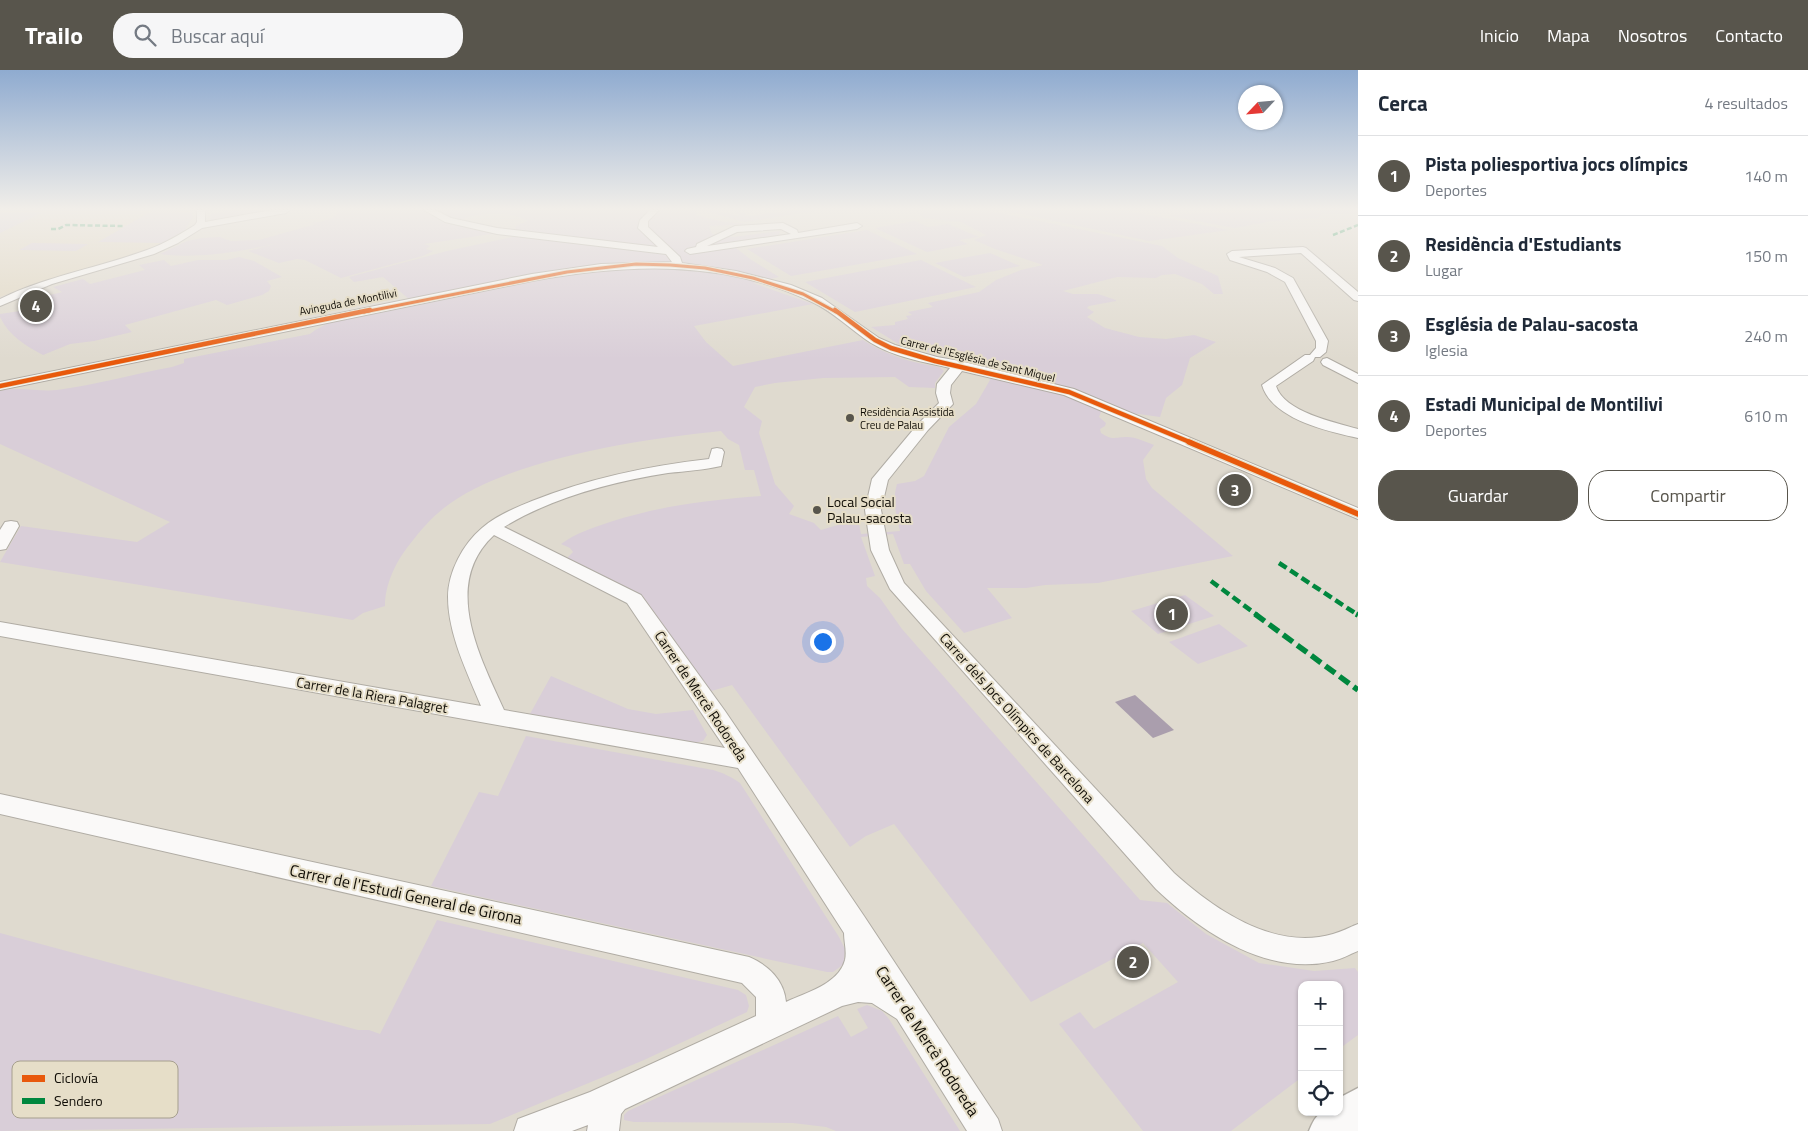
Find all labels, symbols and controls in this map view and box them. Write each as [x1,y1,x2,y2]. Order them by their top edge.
search box [113,13,463,58]
text: Trailo [25,17,83,53]
icon: search [131,21,159,49]
text: Buscar aquí [171,21,264,50]
text: Inicio [1480,22,1519,49]
text: Mapa [1547,22,1590,49]
text: Nosotros [1618,22,1687,49]
text: Contacto [1715,22,1783,49]
north arrow [1238,85,1283,130]
text: Cerca [1378,87,1428,119]
text: 4 resultados [1704,91,1788,115]
text: Pista poliesportiva jocs olímpics [1425,149,1688,178]
text: 1 [1390,164,1398,188]
text: 140 m [1744,164,1788,188]
text: Deportes [1425,178,1487,202]
text: Residència d'Estudiants [1425,229,1621,258]
text: 2 [1390,244,1398,268]
text: 150 m [1744,244,1788,268]
text: Lugar [1425,258,1463,282]
street label: Avinguda de Montilivi [298,285,398,319]
pin: 4 [20,287,52,325]
text: Església de Palau-sacosta [1425,309,1638,338]
text: 3 [1390,324,1398,348]
text: 240 m [1744,324,1788,348]
street label: Carrer de l'Església de Sant Miquel [899,332,1057,386]
text: Iglesia [1425,338,1468,362]
text: Estadi Municipal de Montilivi [1425,389,1663,418]
place label: Residència Assistida Creu de Palau [860,404,955,433]
text: 4 [1390,404,1398,428]
text: 610 m [1744,404,1788,428]
marker: Residència Assistida Creu de Palau [844,412,856,424]
text: Deportes [1425,418,1487,442]
button: Guardar [1378,470,1578,521]
button: Compartir [1588,470,1788,521]
pin: 3 [1219,471,1251,509]
place label: Local Social Palau-sacosta [827,491,911,528]
marker: Local Social Palau-sacosta [811,504,823,516]
pin: 1 [1156,595,1188,633]
street label: Carrer de Mercè Rodoreda [650,626,753,765]
street label: Carrer dels Jocs Olímpics de Barcelona [935,628,1100,808]
your location [810,629,836,655]
street label: Carrer de la Riera Palagret [295,671,449,718]
street label: Carrer de l'Estudi General de Girona [288,858,524,930]
pin: 2 [1117,943,1149,981]
street label: Carrer de Mercè Rodoreda [870,961,986,1121]
map controls [1298,981,1343,1116]
button: + [1298,981,1343,1026]
button: − [1298,1026,1343,1071]
legend [12,1061,178,1118]
text: Ciclovía [54,1067,98,1088]
button: locate [1298,1071,1343,1116]
text: Sendero [54,1090,103,1111]

